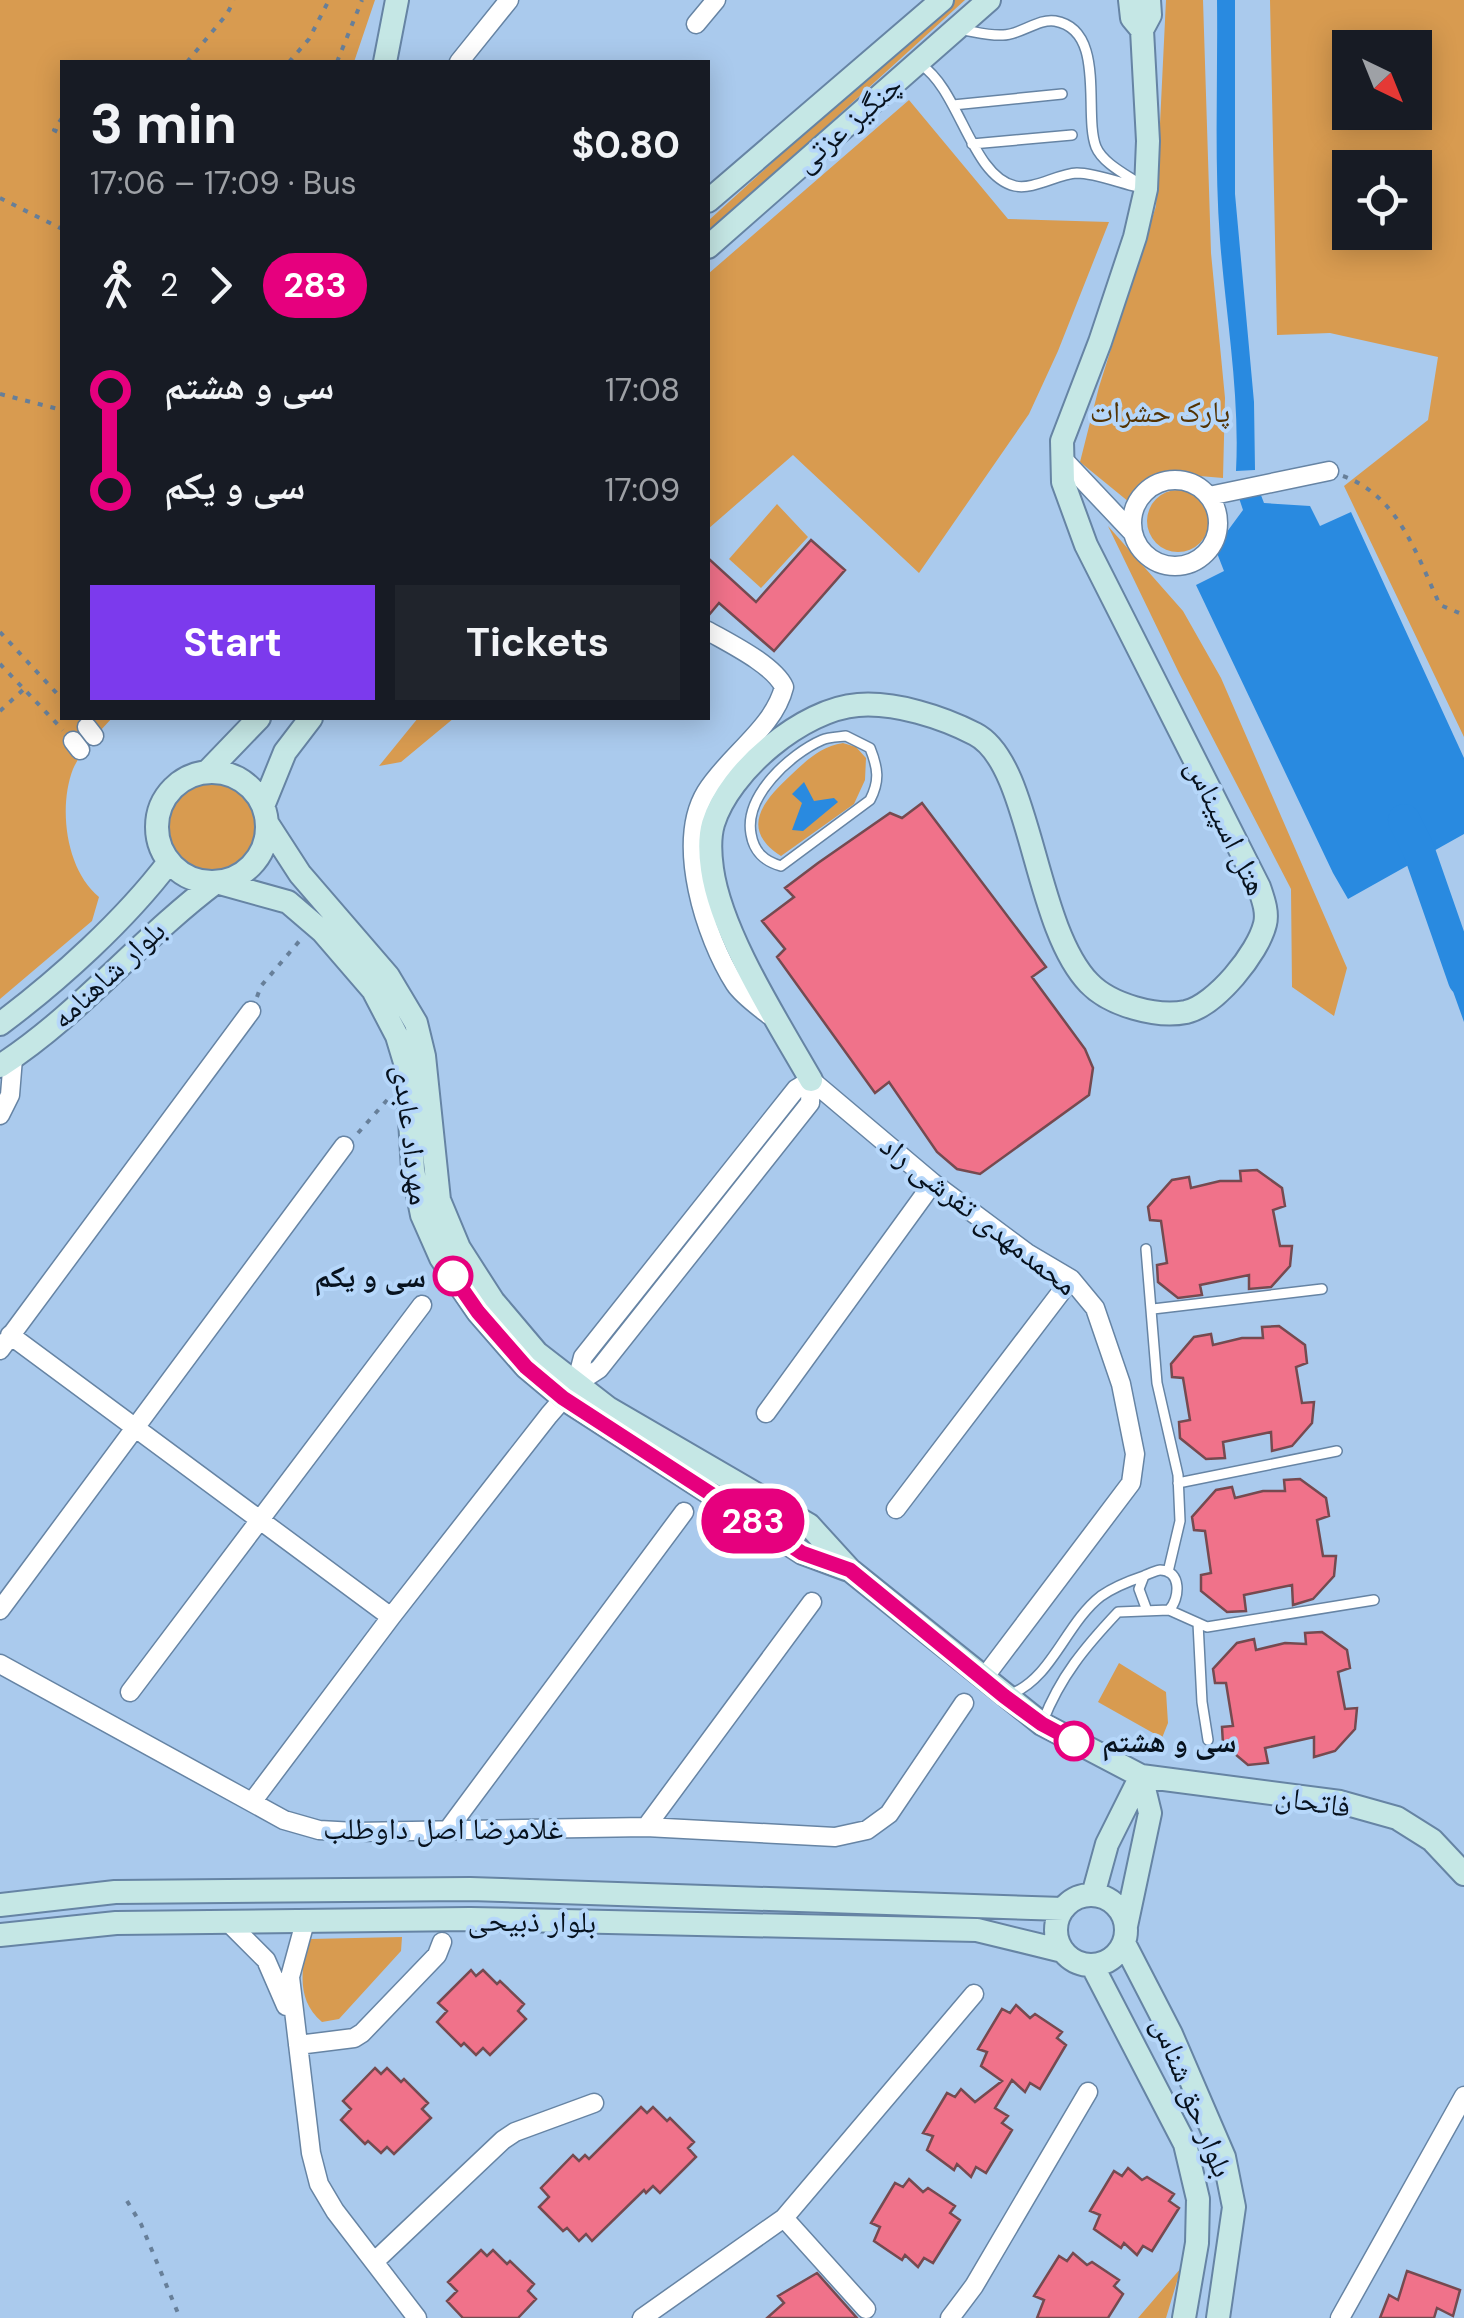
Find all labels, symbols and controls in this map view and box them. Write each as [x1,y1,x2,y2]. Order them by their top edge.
north arrow [1332,30,1432,130]
map controls [1332,30,1432,250]
street label: چنگیز عزتی [786,65,910,181]
text: 3 min [90,88,237,160]
text: $0.80 [571,120,680,170]
button: locate [1332,150,1432,250]
text: 17:06 – 17:09 · Bus [90,162,357,204]
icon: walk [90,258,145,313]
icon: forward [193,258,248,313]
text: 283 [283,262,347,308]
text: 2 [160,264,178,306]
text: سی و هشتم [164,361,334,411]
text: 17:08 [605,369,680,411]
park label: پارک حشرات [1090,392,1230,431]
text: سی و یکم [164,461,305,511]
text: 17:09 [604,469,680,511]
button: Start [90,585,375,700]
button: Tickets [395,585,680,700]
street label: هتل اسپیناس [1177,752,1277,902]
street label: بلوار شاهنامه [43,911,173,1037]
street label: مهرداد عابدی [384,1063,440,1207]
street label: محمدمهدی تفرشی راد [873,1126,1085,1304]
place label: سی و یکم [314,1257,426,1297]
marker: سی و یکم [434,1257,472,1295]
line badge: 283 [696,1488,810,1554]
text: 283 [721,1498,785,1544]
marker: سی و هشتم [1055,1722,1093,1760]
place label: سی و هشتم [1102,1722,1237,1762]
street label: فاتحان [1273,1776,1353,1826]
street label: غلامرضا اصل داوطلب [323,1809,563,1848]
street label: بلوار ذبیحی [467,1900,597,1942]
street label: بلوار حق شناس [1143,2011,1243,2183]

